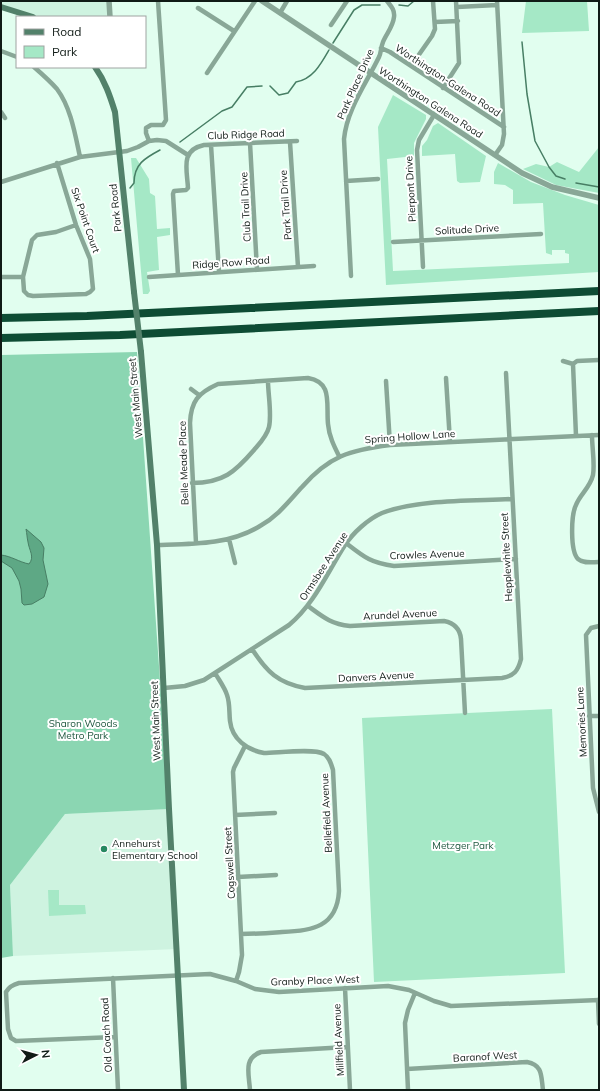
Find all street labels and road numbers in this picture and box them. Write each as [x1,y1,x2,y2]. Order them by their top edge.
street label: Worthington-Galena Road [393,41,503,119]
street label: Park Place Drive [334,47,377,121]
street label: Worthington Galena Road [376,64,485,141]
street label: Club Ridge Road [207,127,285,142]
street label: Pierpont Drive [402,156,419,222]
street label: Park Trail Drive [277,170,294,240]
street label: Club Trail Drive [237,172,254,242]
street label: Park Road [107,183,124,233]
street label: Six Point Court [68,186,103,255]
street label: Solitude Drive [435,221,499,238]
street label: Ridge Row Road [192,253,270,272]
street label: West Main Street [125,357,145,438]
street label: Belle Meade Place [176,421,191,505]
street label: Spring Hollow Lane [364,427,456,446]
street label: Hepplewhite Street [498,512,515,602]
street label: Ormsbee Avenue [296,529,350,603]
street label: Crowles Avenue [389,547,465,562]
street label: Arundel Avenue [363,606,437,623]
street label: Danvers Avenue [338,668,414,685]
street label: West Main Street [148,680,163,761]
street label: Memories Lane [573,687,590,757]
street label: Bellefield Avenue [318,773,335,853]
street label: Cogswell Street [221,826,238,899]
street label: Granby Place West [270,972,360,989]
street label: Old Coach Road [98,997,115,1073]
street label: Millfield Avenue [330,1003,347,1077]
street label: Baranof West [453,1048,518,1065]

